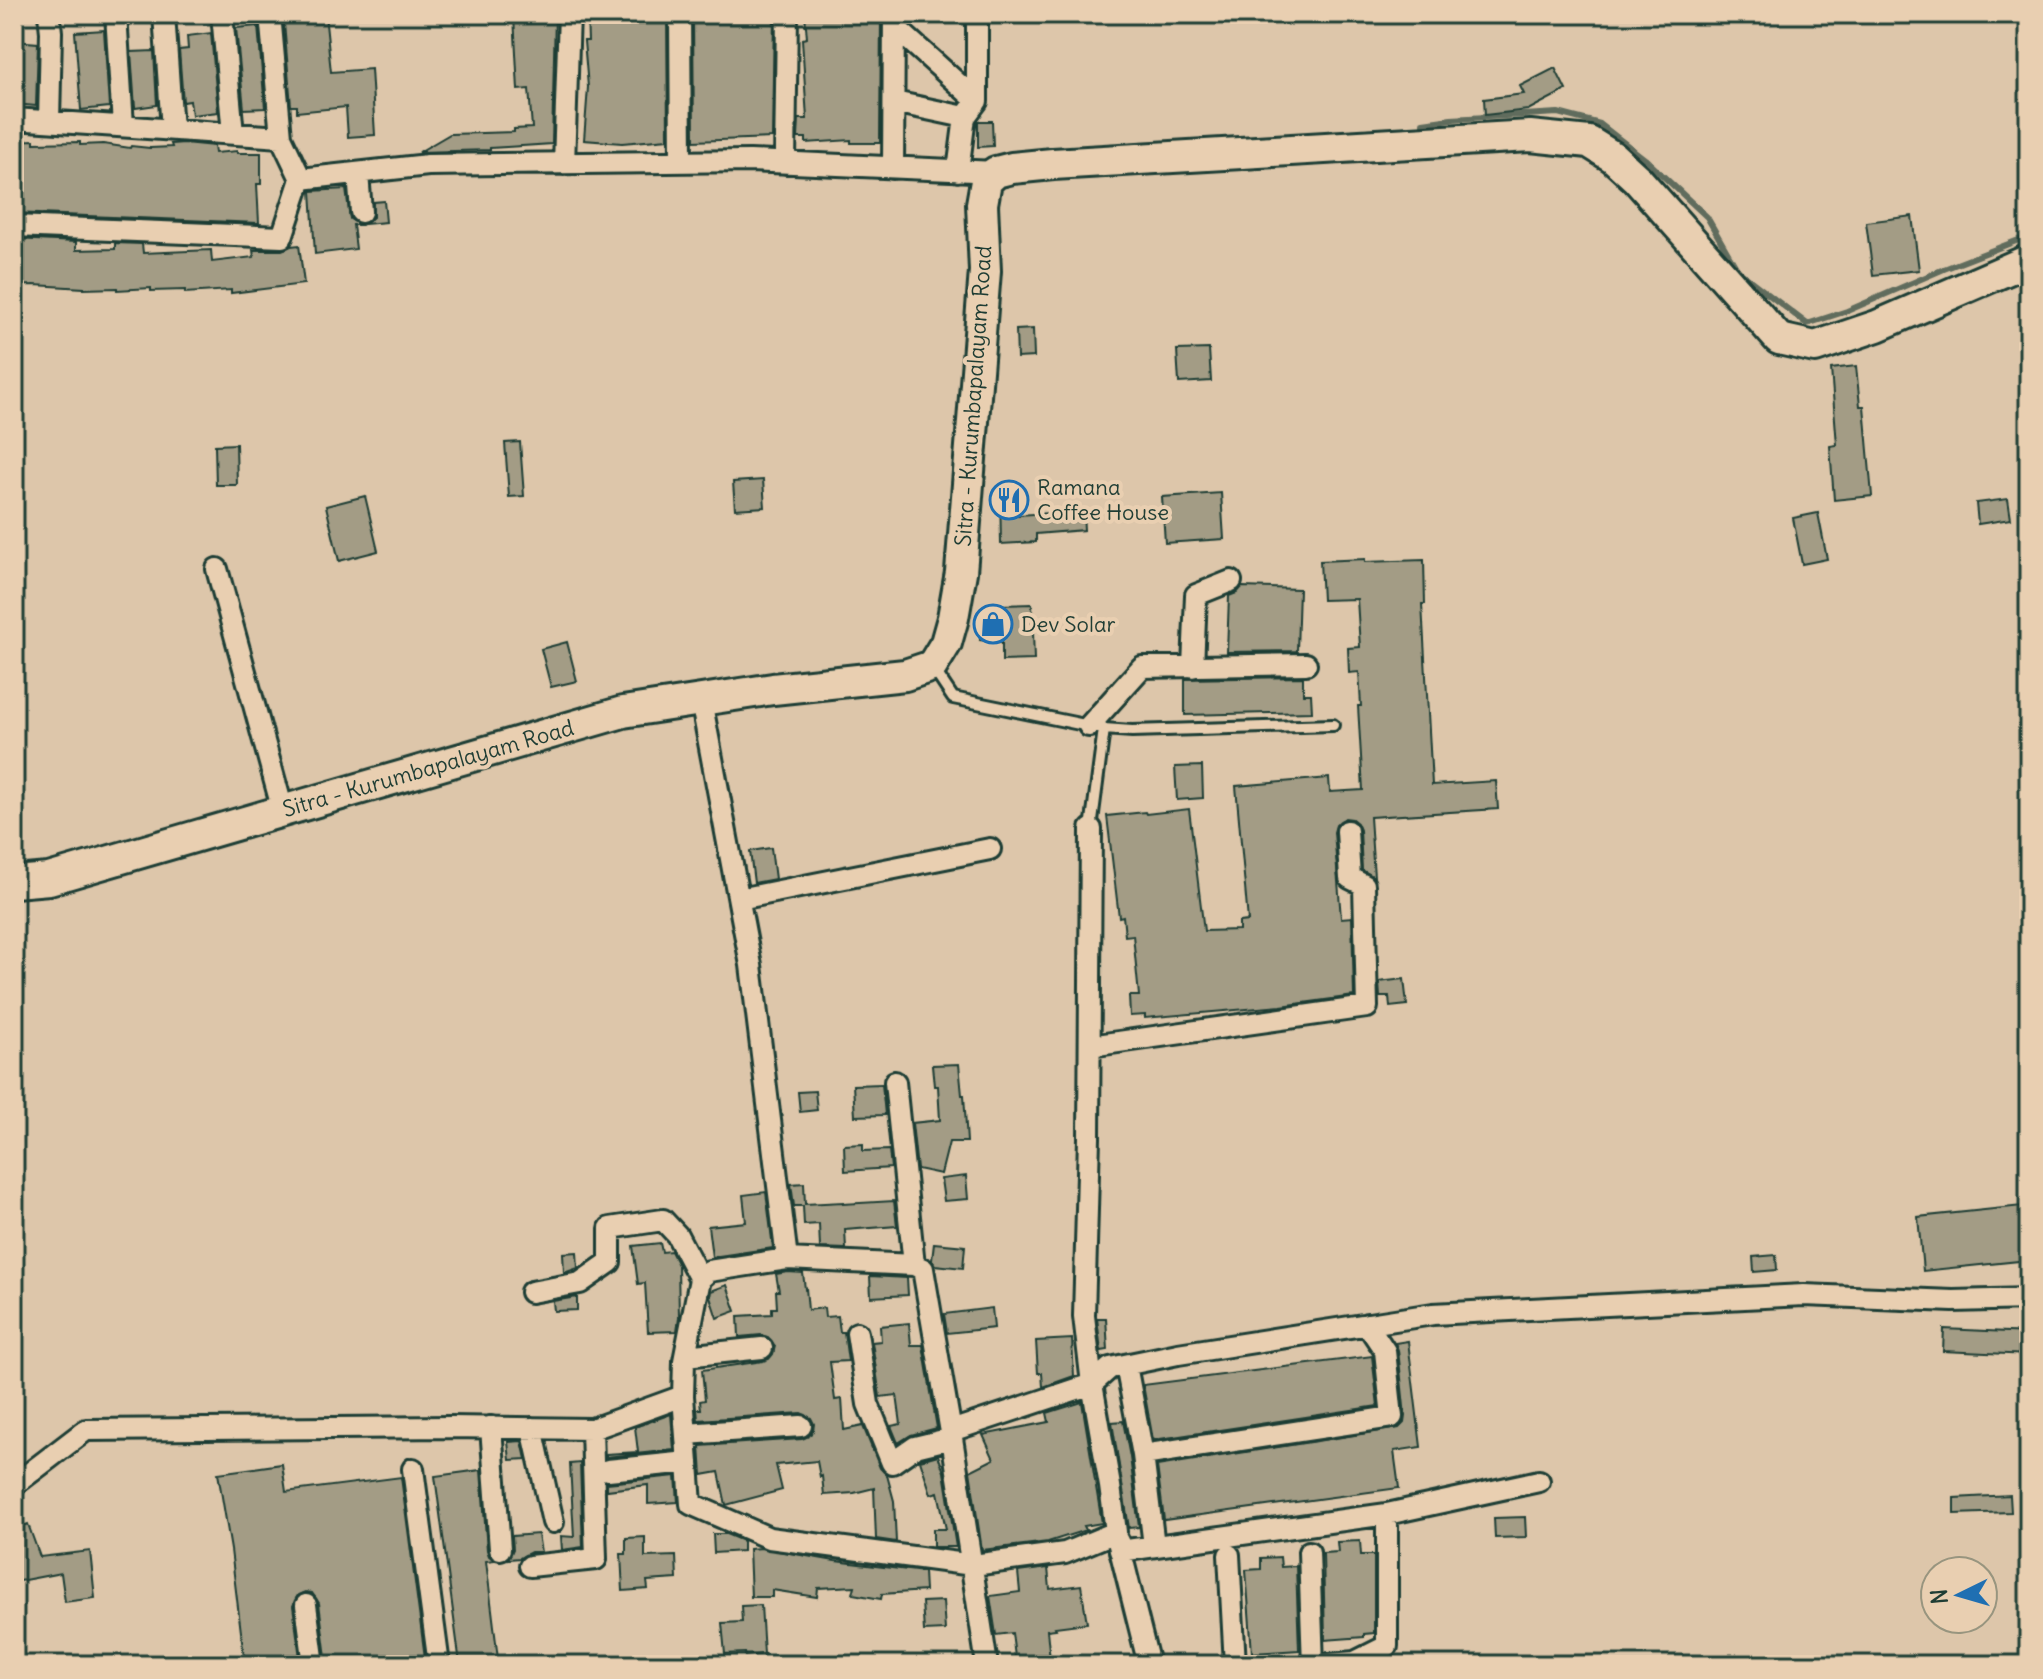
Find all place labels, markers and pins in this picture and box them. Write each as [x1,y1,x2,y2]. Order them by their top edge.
place label: Ramana Coffee House [1037,473,1169,526]
restaurant icon: Ramana Coffee House [988,479,1030,521]
shop icon: Dev Solar [972,603,1014,645]
place label: Dev Solar [1021,610,1115,638]

